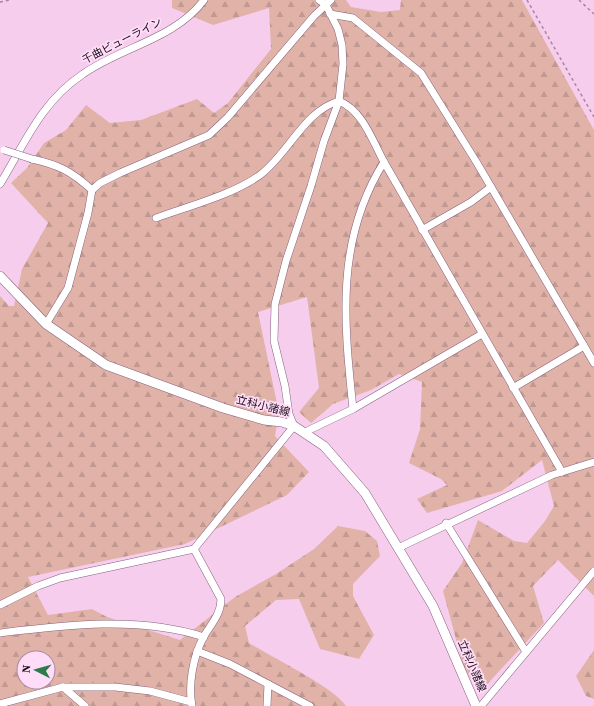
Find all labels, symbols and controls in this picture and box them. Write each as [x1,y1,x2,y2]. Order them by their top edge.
street label: 千曲ビューライン [79,14,165,68]
street label: 立科小諸線 [235,392,291,420]
street label: 立科小諸線 [454,638,490,694]
north arrow [16,650,56,690]
text: N [19,664,34,674]

